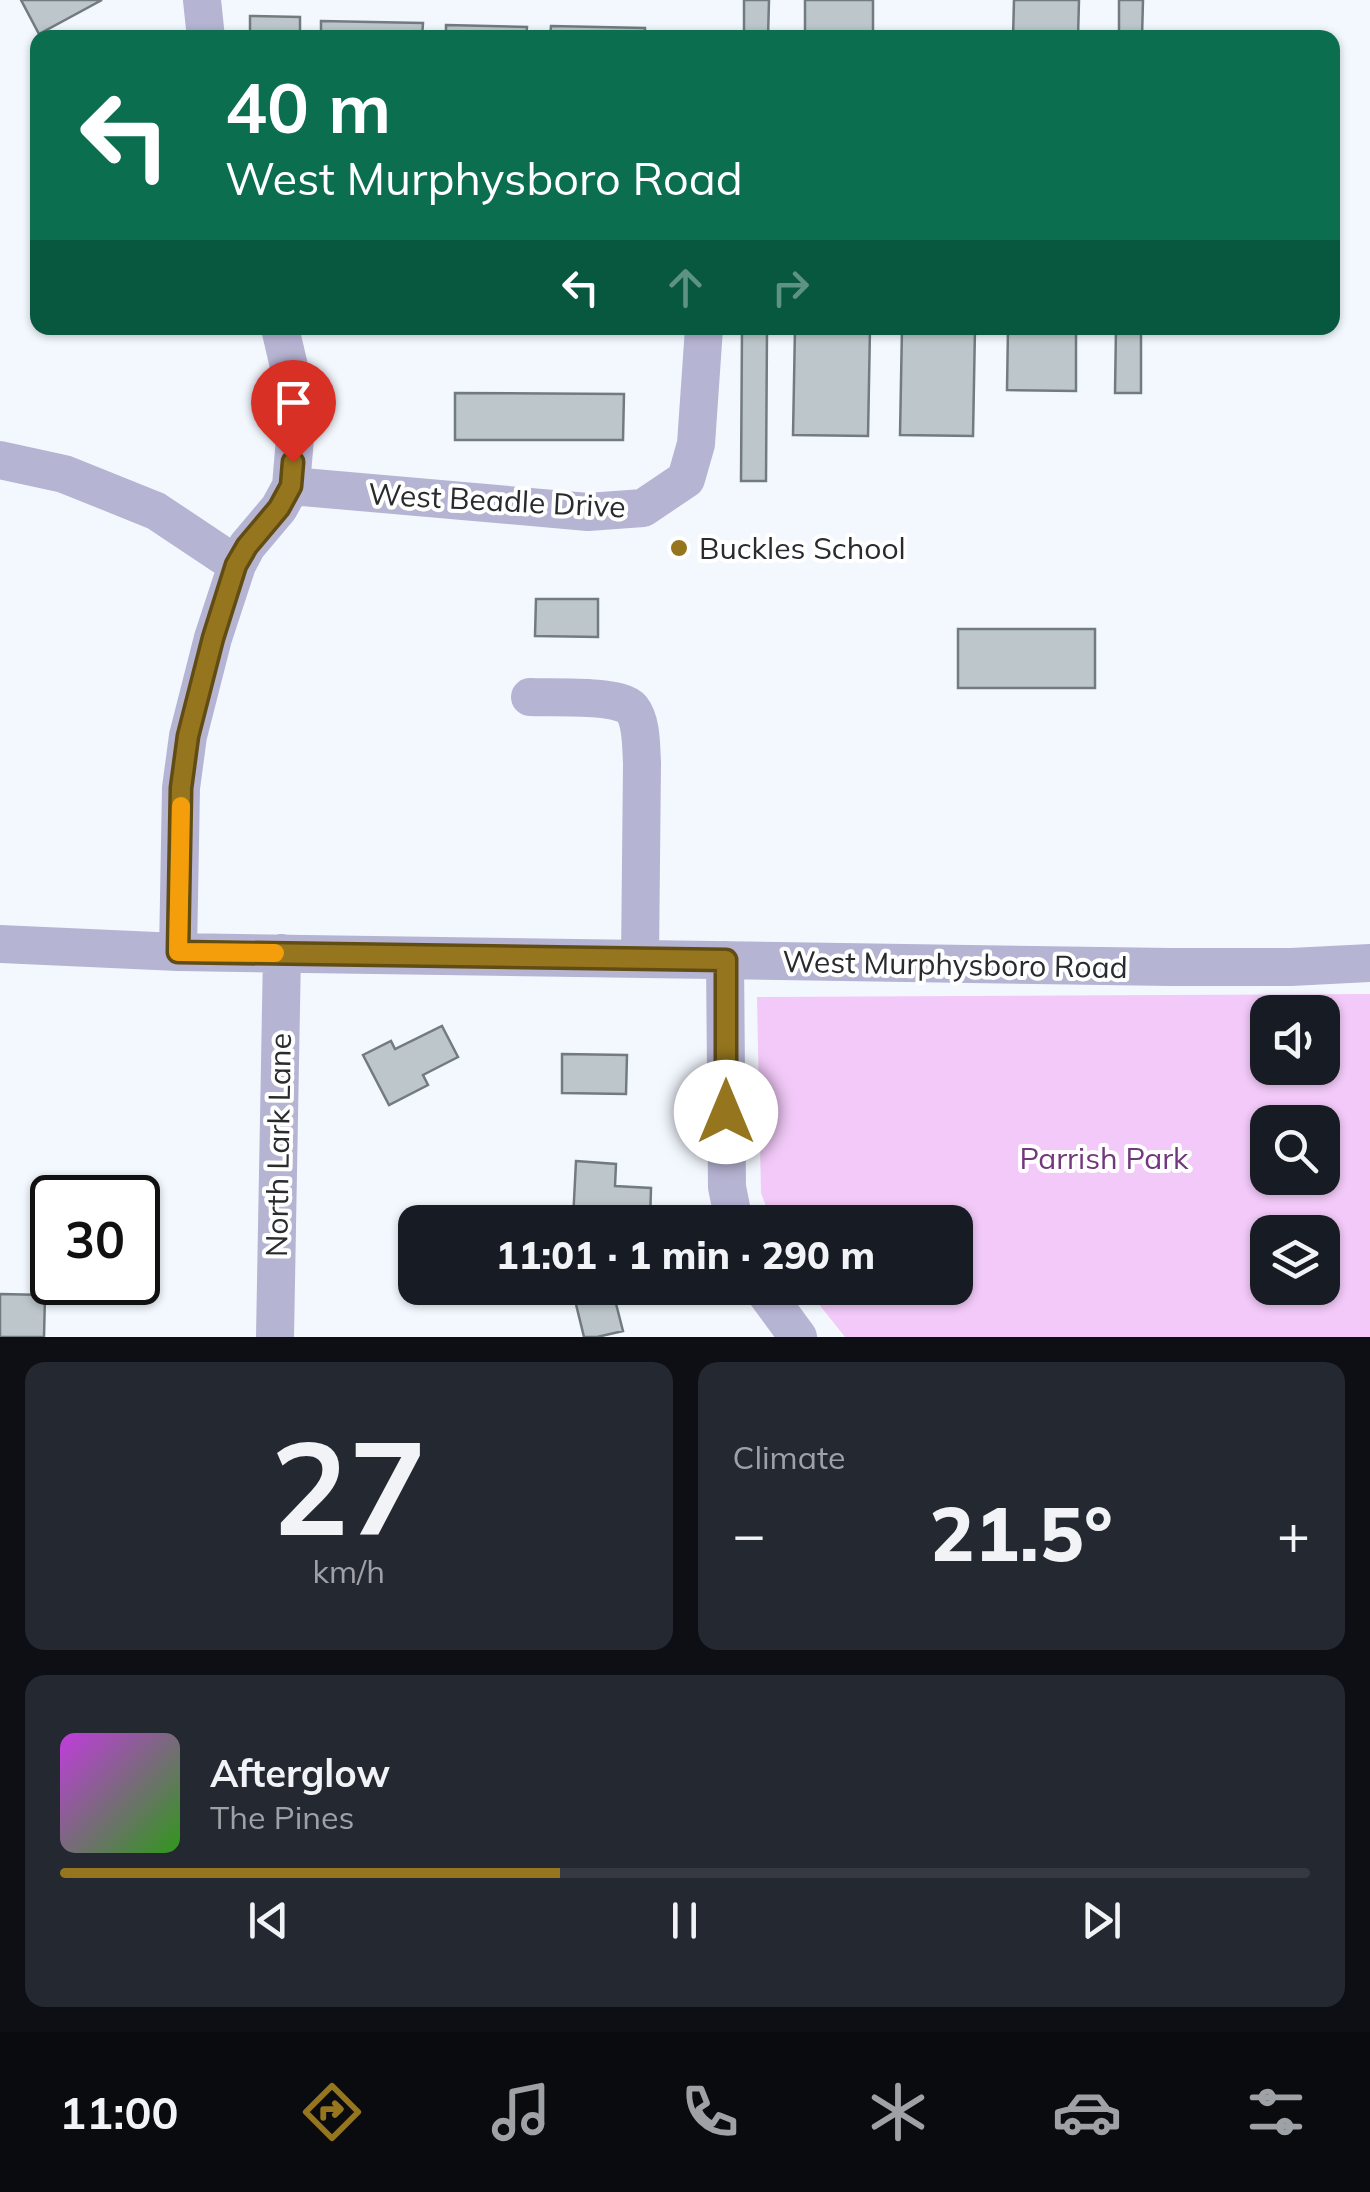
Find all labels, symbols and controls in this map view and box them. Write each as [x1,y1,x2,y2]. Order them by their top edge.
text: 40 m [225,63,391,151]
icon: left [60,70,190,200]
text: West Murphysboro Road [225,150,743,206]
icon: left [553,260,608,315]
icon: ahead [658,260,713,315]
icon: right [763,260,818,315]
pin [251,360,336,463]
icon: arrive [266,375,321,430]
street label: West Beadle Drive [367,474,627,526]
place label: Buckles School [699,529,906,567]
marker: Buckles School [668,537,690,559]
street label: West Murphysboro Road [782,942,1128,986]
map controls [1250,995,1340,1305]
button: sound [1250,995,1340,1085]
street label: North Lark Lane [257,1033,299,1257]
position arrow [674,1060,778,1164]
button: search [1250,1105,1340,1195]
park label: Parrish Park [1019,1139,1189,1177]
speed limit sign: 30 [30,1175,160,1305]
button: layers [1250,1215,1340,1305]
text: 11:01 · 1 min · 290 m [496,1231,875,1279]
text: 27 [271,1404,427,1568]
text: Climate [733,1437,845,1477]
text: 21.5° [930,1486,1113,1580]
text: − [733,1499,766,1568]
text: + [1277,1499,1310,1568]
text: km/h [313,1551,385,1591]
text: Afterglow [210,1749,390,1797]
text: The Pines [210,1797,354,1837]
icon: previous [241,1893,296,1948]
icon: pause [657,1893,712,1948]
icon: next [1074,1893,1129,1948]
icon: directions [297,2077,367,2147]
icon: music [486,2077,556,2147]
icon: phone [675,2077,745,2147]
icon: climate [863,2077,933,2147]
icon: car [1052,2077,1122,2147]
icon: filters [1241,2077,1311,2147]
text: 11:00 [59,2084,179,2140]

